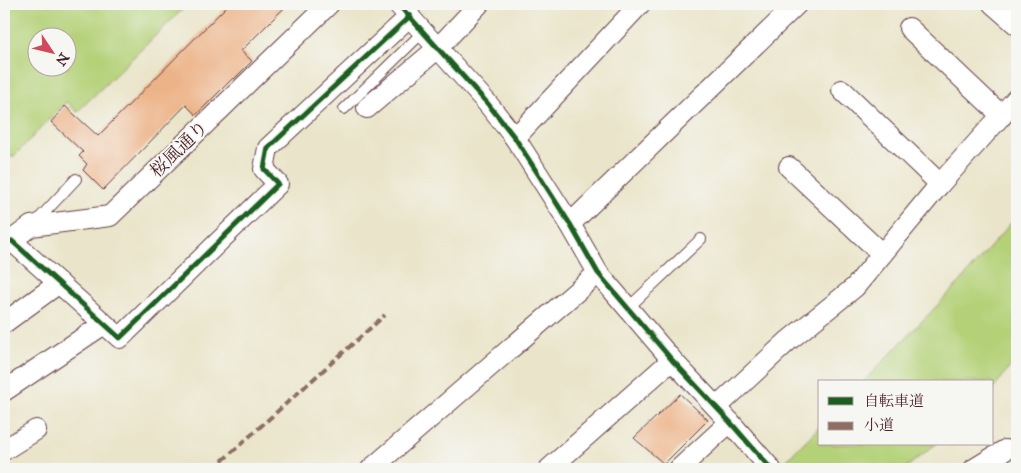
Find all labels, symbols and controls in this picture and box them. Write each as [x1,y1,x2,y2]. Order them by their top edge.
north arrow [28,28,78,78]
text: N [52,49,73,69]
street label: 桜風通り [145,116,213,182]
legend [818,380,994,446]
text: 自転車道 [864,392,924,410]
text: 小道 [864,416,894,434]

